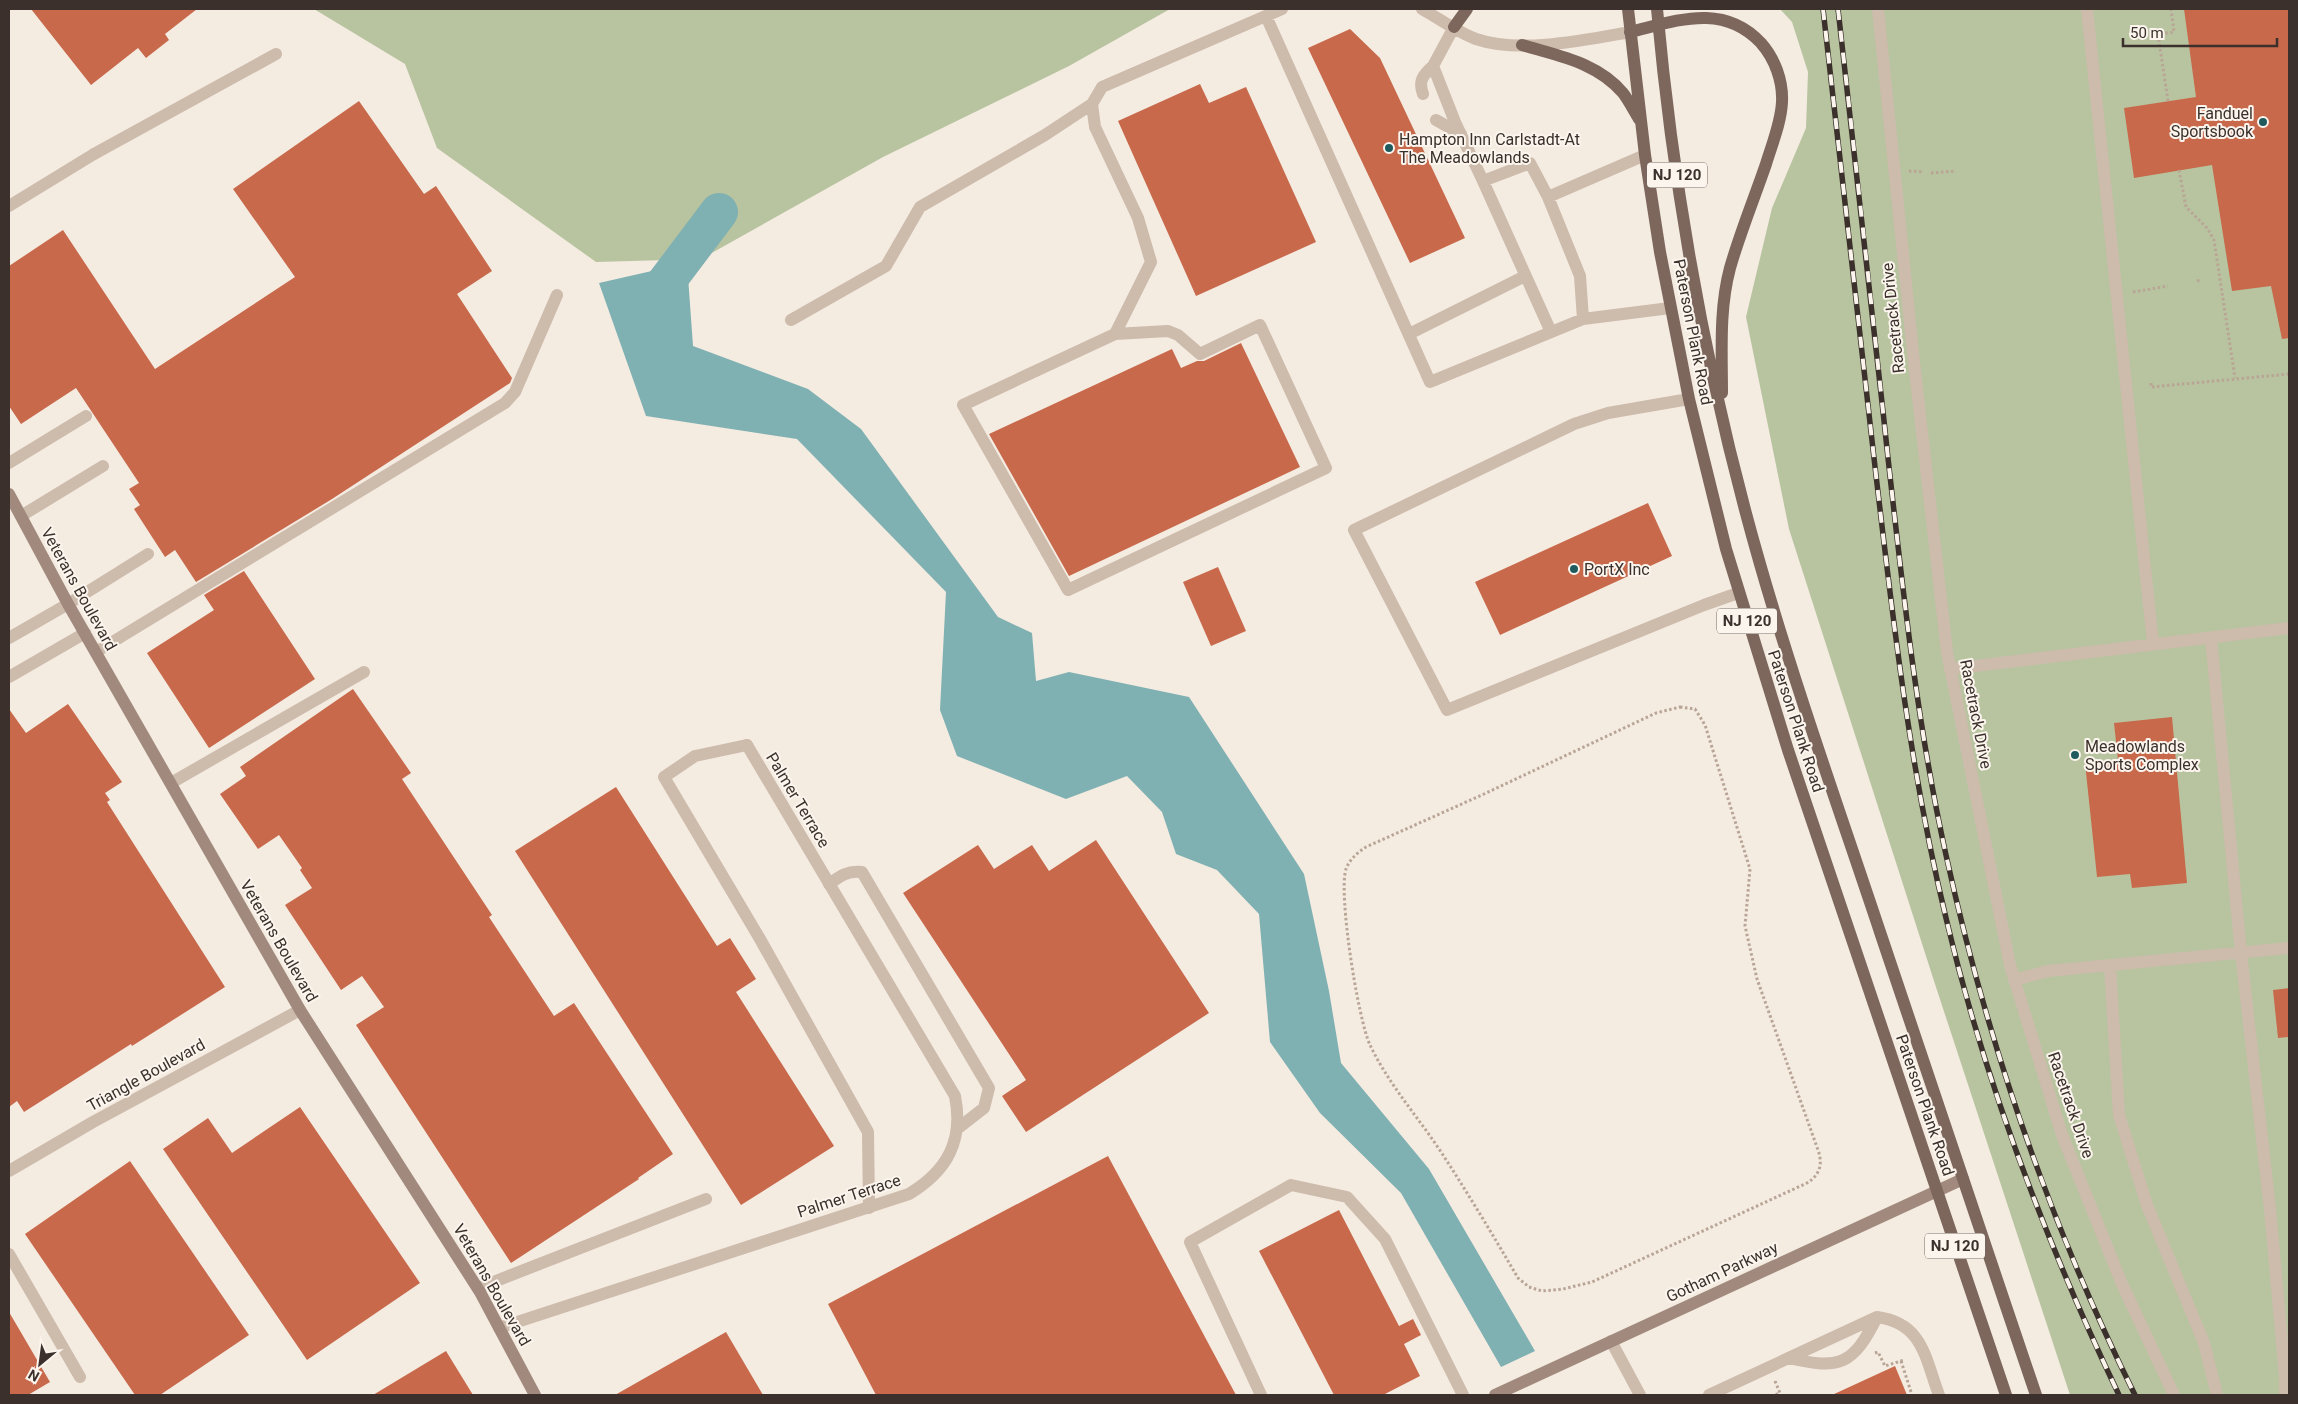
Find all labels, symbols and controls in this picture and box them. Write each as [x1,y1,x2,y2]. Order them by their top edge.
scale bar [2123,15,2277,47]
text: 50 m [2130,24,2164,42]
place label: Fanduel Sportsbook [2171,104,2254,141]
marker: Fanduel Sportsbook [2257,116,2269,128]
place label: Hampton Inn Carlstadt-At The Meadowlands [1399,130,1580,167]
marker: Hampton Inn Carlstadt-At The Meadowlands [1383,142,1395,154]
road number: NJ 120 [1647,162,1707,188]
street label: Paterson Plank Road [1670,257,1716,407]
street label: Racetrack Drive [1878,262,1908,374]
street label: Veterans Boulevard [37,524,121,654]
place label: PortX Inc [1584,560,1650,579]
marker: PortX Inc [1568,563,1580,575]
road number: NJ 120 [1717,608,1777,634]
street label: Paterson Plank Road [1764,648,1828,794]
street label: Racetrack Drive [1956,658,1996,770]
place label: Meadowlands Sports Complex [2085,737,2199,774]
street label: Palmer Terrace [762,749,834,851]
marker: Meadowlands Sports Complex [2069,749,2081,761]
street label: Veterans Boulevard [236,877,322,1005]
street label: Paterson Plank Road [1892,1032,1958,1178]
street label: Triangle Boulevard [84,1035,208,1115]
street label: Racetrack Drive [2044,1049,2098,1161]
street label: Palmer Terrace [795,1170,903,1222]
street label: Veterans Boulevard [449,1221,535,1349]
road number: NJ 120 [1925,1234,1985,1258]
street label: Gotham Parkway [1663,1238,1781,1306]
north arrow [15,1339,65,1389]
text: N [25,1366,42,1385]

